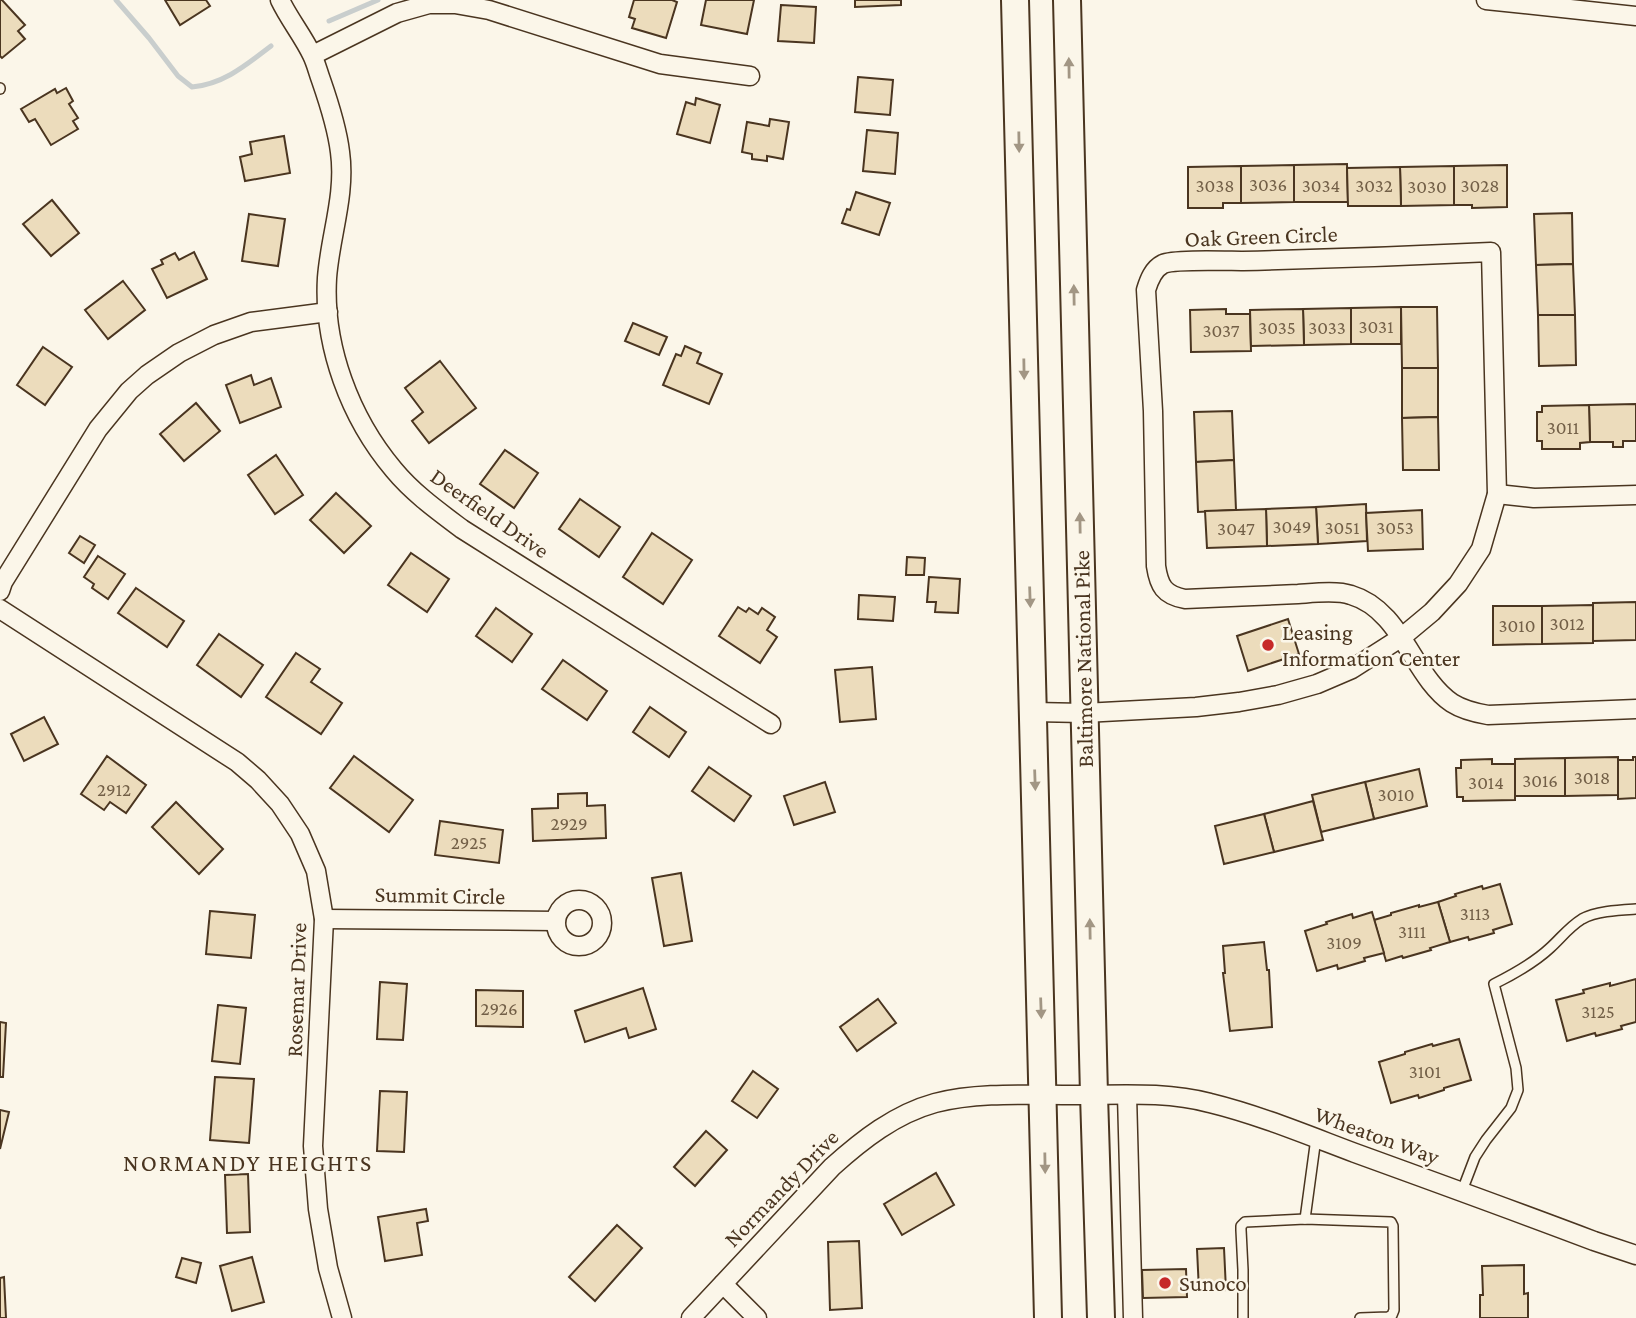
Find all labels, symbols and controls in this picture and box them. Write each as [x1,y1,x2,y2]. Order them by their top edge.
one-way arrow [1063,56,1074,78]
one-way arrow [1013,131,1024,153]
house number: 3036 [1249,174,1287,195]
house number: 3038 [1196,175,1234,196]
house number: 3034 [1302,175,1340,196]
house number: 3032 [1355,175,1393,196]
house number: 3028 [1461,175,1499,196]
house number: 3030 [1407,176,1447,197]
street label: Oak Green Circle [1184,220,1338,252]
one-way arrow [1069,284,1080,306]
house number: 3031 [1359,316,1393,337]
house number: 3035 [1258,317,1296,338]
house number: 3033 [1308,317,1346,338]
house number: 3037 [1202,320,1240,341]
one-way arrow [1019,358,1030,380]
house number: 3011 [1547,417,1579,438]
street label: Deerfield Drive [426,463,554,563]
one-way arrow [1074,511,1086,533]
house number: 3049 [1273,516,1311,537]
house number: 3051 [1325,517,1359,538]
house number: 3053 [1376,517,1414,538]
house number: 3047 [1217,518,1255,539]
street label: Baltimore National Pike [1068,550,1098,768]
one-way arrow [1025,586,1036,608]
house number: 3012 [1549,613,1585,634]
house number: 3010 [1499,615,1535,636]
place label: Leasing Information Center [1282,619,1460,671]
marker: Leasing Information Center [1260,637,1276,653]
house number: 3018 [1574,767,1610,788]
one-way arrow [1030,770,1041,792]
house number: 3016 [1522,770,1558,791]
house number: 3014 [1468,772,1504,793]
house number: 2912 [97,779,131,800]
house number: 3010 [1378,784,1414,805]
house number: 2929 [550,813,588,834]
house number: 2925 [451,832,487,853]
street label: Summit Circle [374,881,506,909]
house number: 3113 [1460,903,1490,924]
one-way arrow [1084,918,1096,940]
house number: 3111 [1398,921,1426,942]
street label: Rosemar Drive [281,922,311,1058]
house number: 3109 [1326,932,1362,953]
one-way arrow [1036,997,1047,1019]
house number: 2926 [480,998,518,1019]
house number: 3125 [1581,1001,1615,1022]
house number: 3101 [1409,1061,1441,1082]
street label: Wheaton Way [1311,1100,1443,1170]
street label: Normandy Drive [718,1124,844,1252]
district label: NORMANDY HEIGHTS [123,1149,373,1176]
one-way arrow [1039,1153,1051,1175]
place label: Sunoco [1179,1270,1247,1296]
marker: Sunoco [1157,1275,1173,1291]

